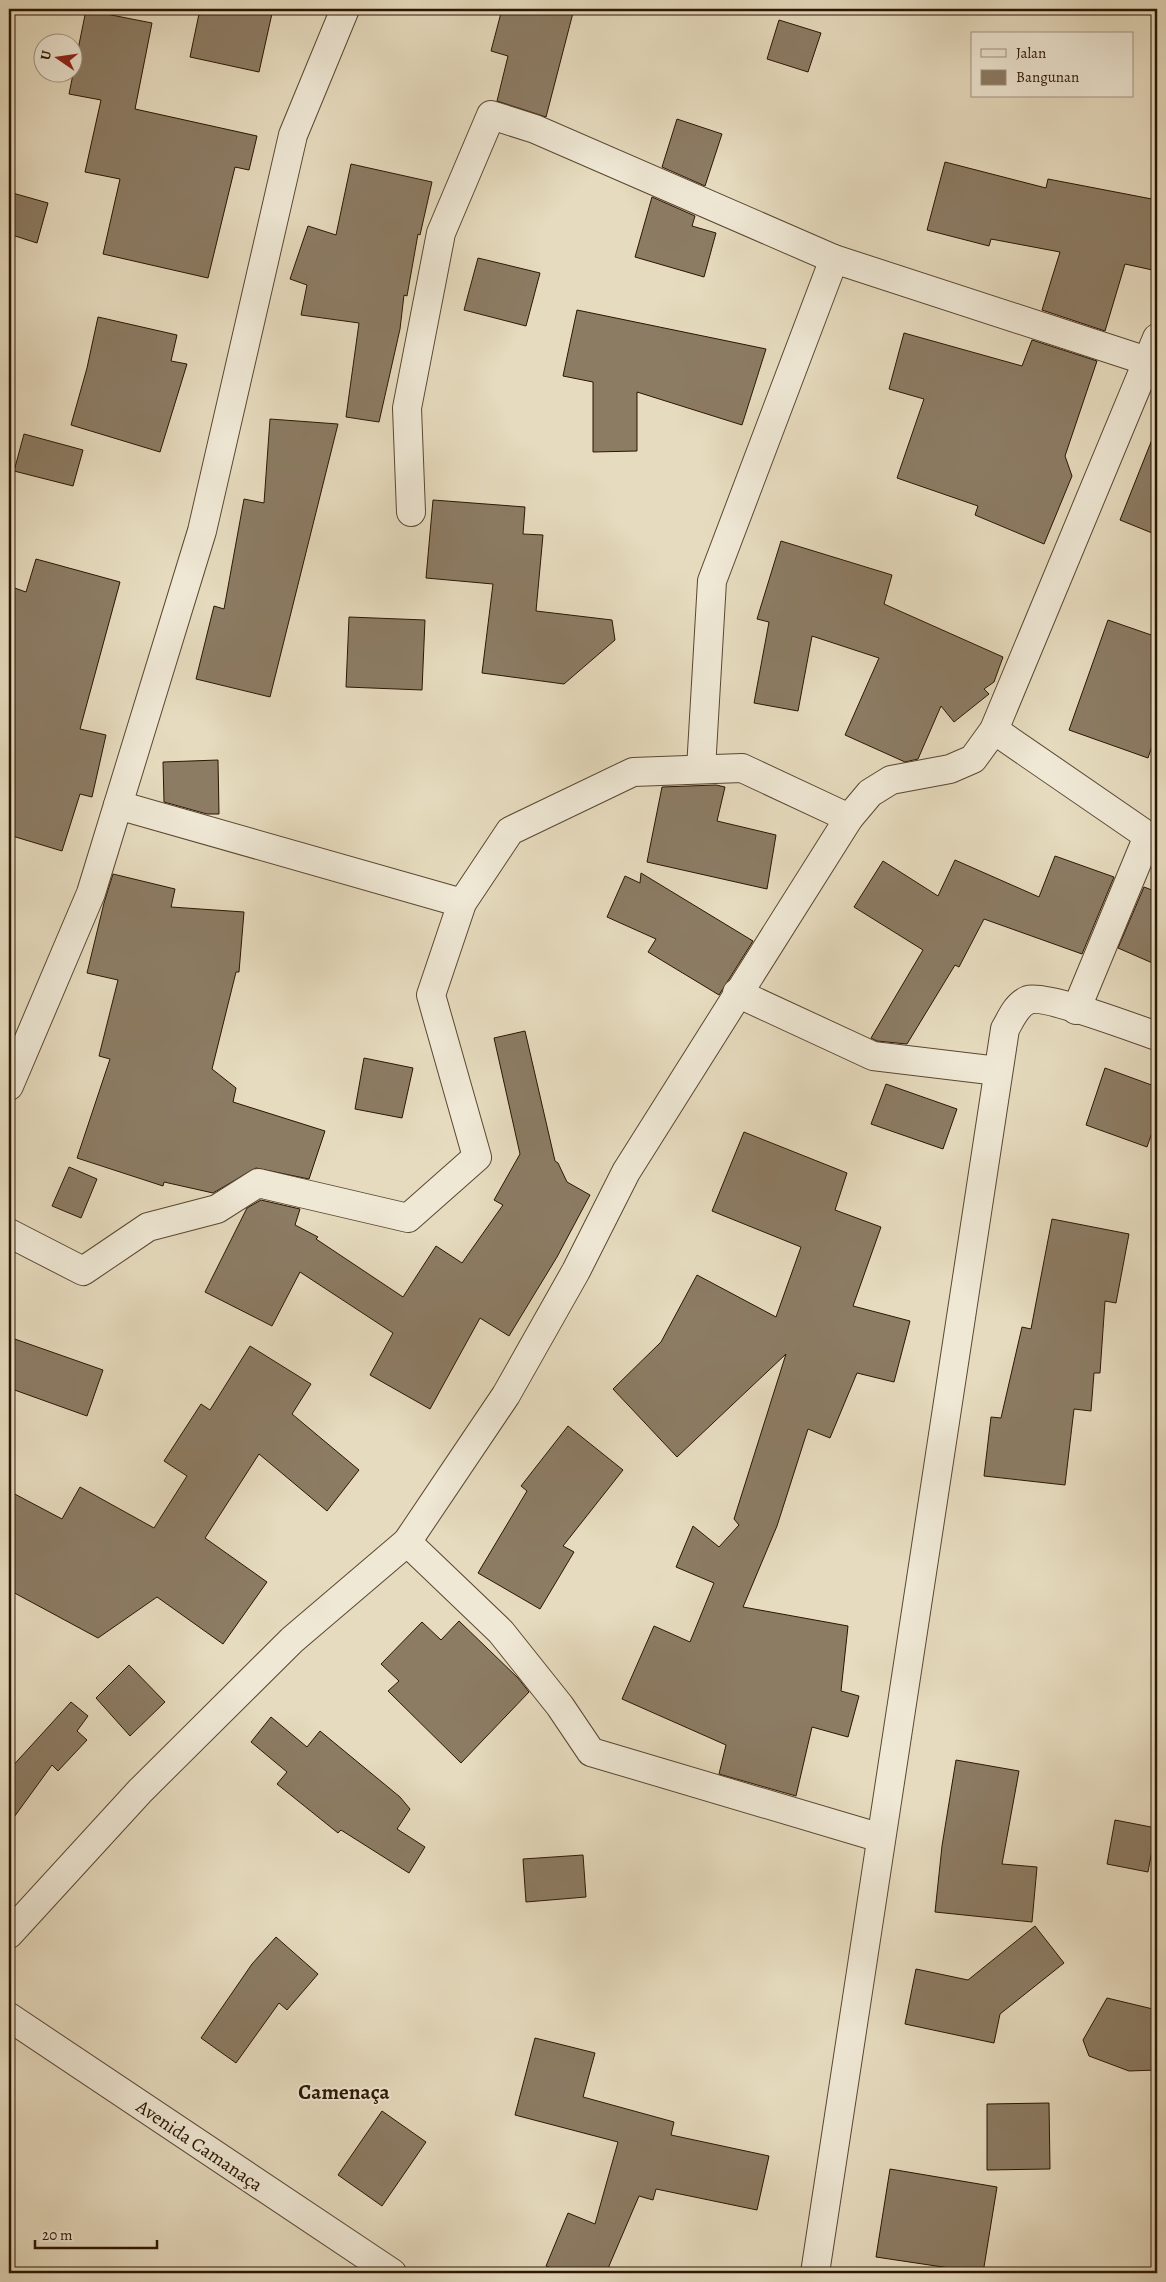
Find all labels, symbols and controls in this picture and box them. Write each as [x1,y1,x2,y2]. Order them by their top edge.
north arrow [32,32,82,82]
legend [971,32,1134,98]
text: Jalan [1016,43,1046,63]
text: U [36,49,56,62]
text: Bangunan [1016,67,1079,87]
district label: Camenaça [298,2078,391,2106]
street label: Avenida Camanaça [130,2093,268,2198]
scale bar [35,2217,158,2249]
text: 20 m [42,2225,73,2245]

